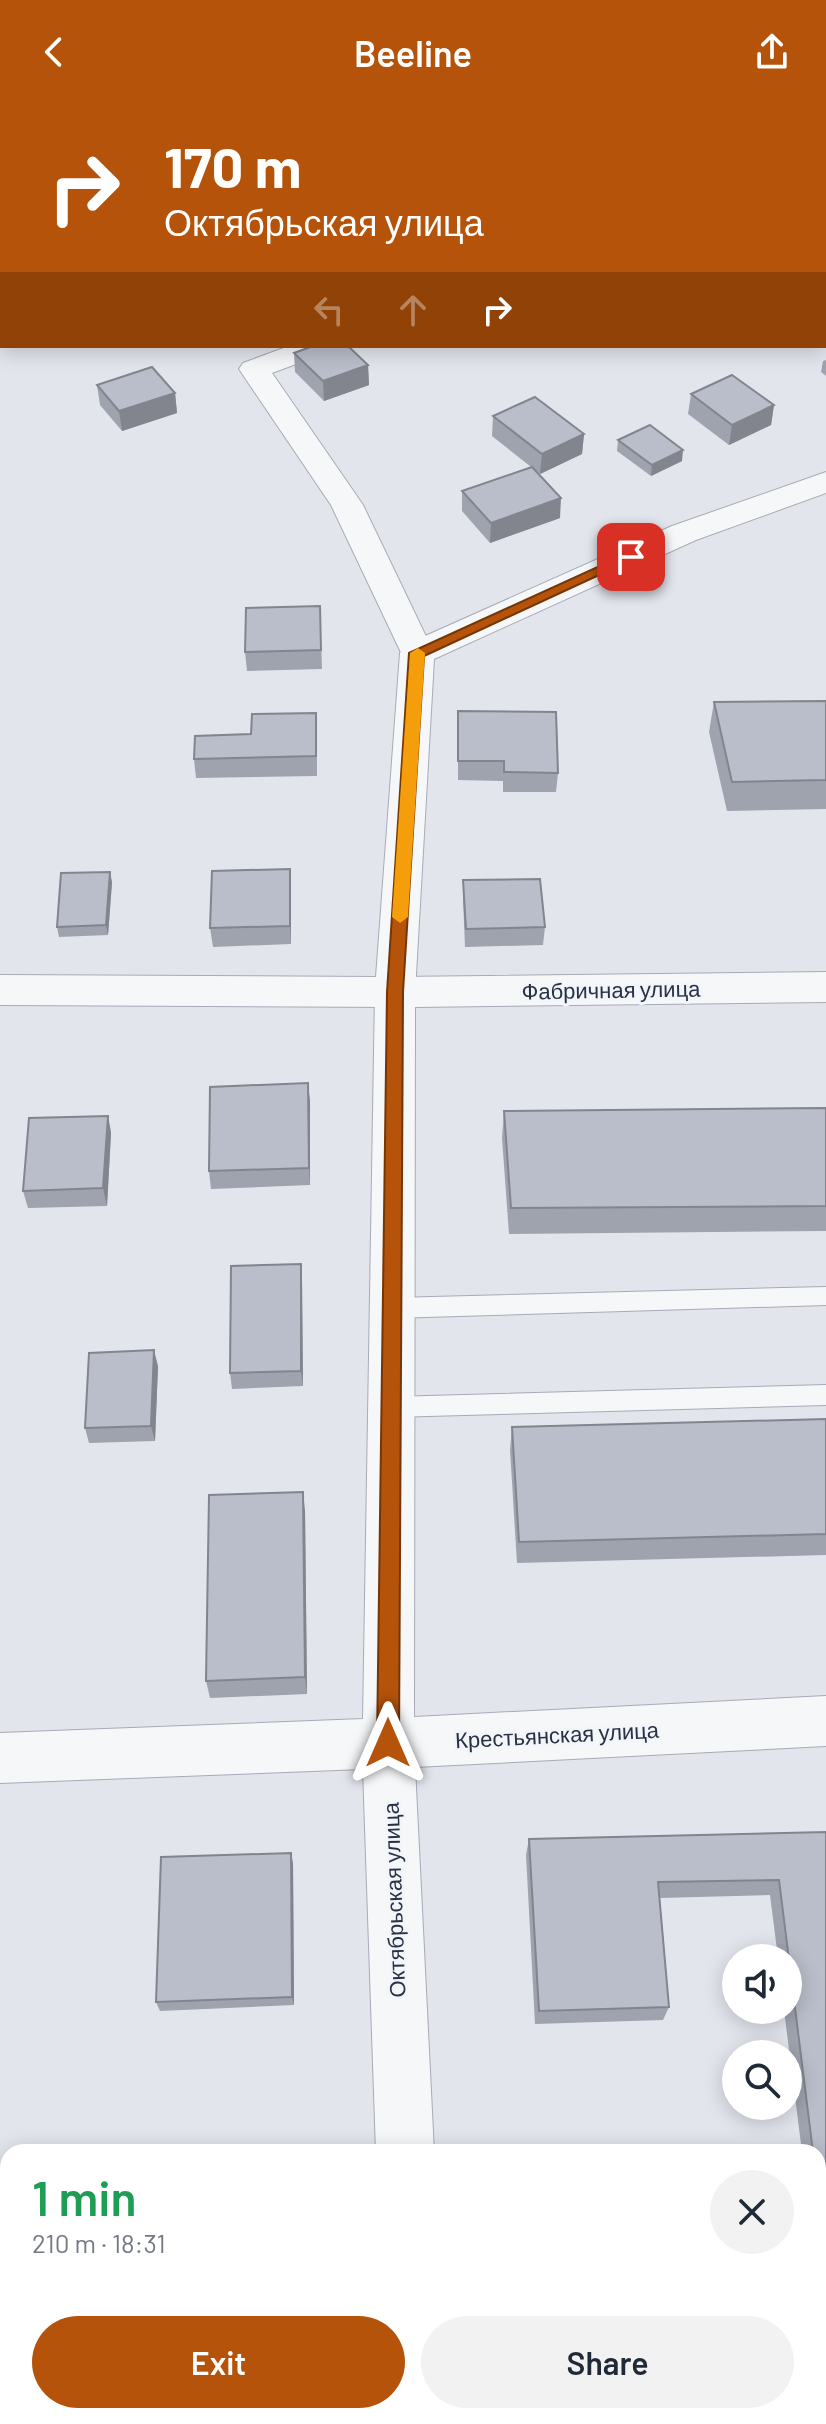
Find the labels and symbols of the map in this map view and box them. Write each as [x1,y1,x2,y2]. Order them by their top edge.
pin [597,523,665,591]
street label: Фабричная улица [521,974,701,1005]
position arrow [346,1701,430,1785]
street label: Крестьянская улица [454,1716,660,1753]
street label: Октябрьская улица [377,1801,410,1998]

